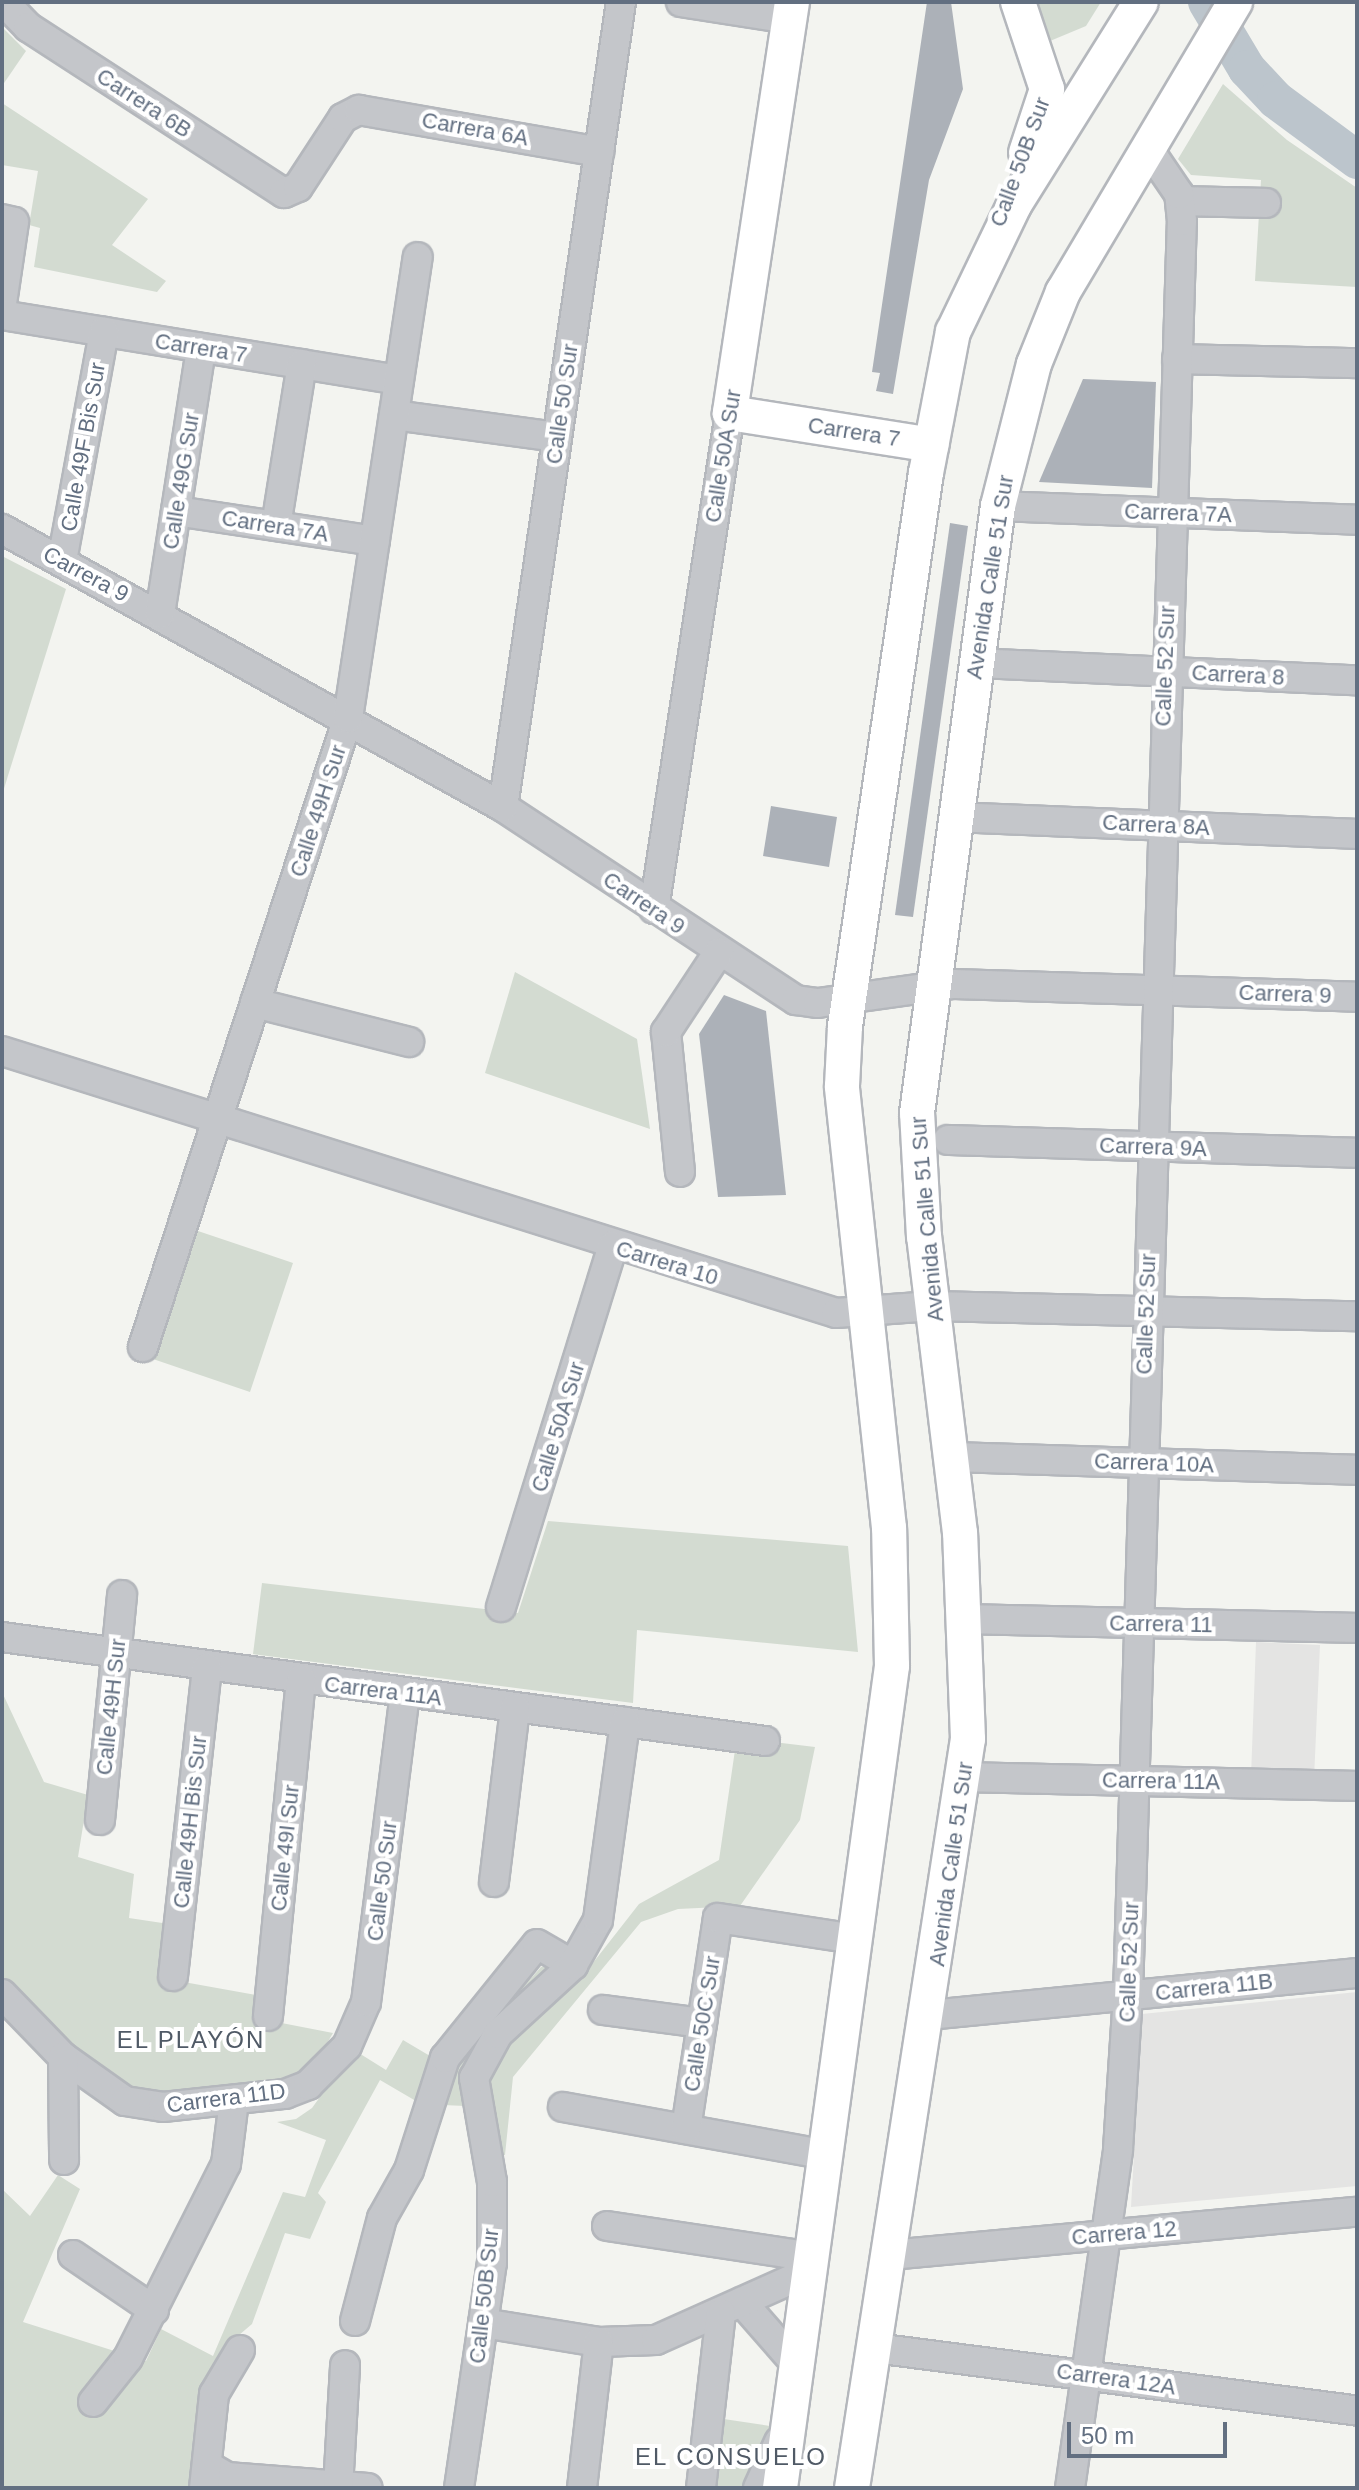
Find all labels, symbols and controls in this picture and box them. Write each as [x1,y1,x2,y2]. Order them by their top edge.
street label: Carrera 6B [92,63,196,143]
street label: Calle 50B Sur [984,94,1056,230]
street label: Carrera 6A [420,107,530,151]
street label: Carrera 7 [153,328,249,368]
street label: Calle 50 Sur [541,342,583,466]
street label: Calle 49F Bis Sur [55,360,111,534]
street label: Calle 50A Sur [699,387,747,525]
street label: Calle 49G Sur [157,411,205,551]
street label: Carrera 7 [806,412,902,452]
street label: Avenida Calle 51 Sur [961,473,1019,681]
street label: Carrera 7A [1124,498,1232,528]
street label: Carrera 7A [220,505,330,547]
street label: Carrera 9 [39,541,133,607]
street label: Calle 52 Sur [1150,605,1180,727]
street label: Carrera 8 [1191,659,1285,691]
street label: Calle 49H Sur [284,742,352,880]
street label: Carrera 8A [1102,809,1210,841]
street label: Carrera 9 [598,866,690,940]
street label: Carrera 9 [1238,979,1332,1009]
street label: Avenida Calle 51 Sur [905,1115,949,1323]
street label: Carrera 9A [1099,1132,1207,1162]
street label: Carrera 10 [613,1235,721,1291]
street label: Calle 52 Sur [1131,1253,1161,1375]
street label: Calle 50A Sur [526,1358,590,1496]
street label: Carrera 10A [1094,1448,1214,1478]
street label: Carrera 11 [1109,1610,1213,1638]
street label: Calle 49H Sur [91,1638,131,1776]
street label: Carrera 11A [323,1671,443,1711]
street label: Calle 49H Bis Sur [168,1734,212,1910]
street label: Avenida Calle 51 Sur [924,1760,978,1968]
street label: Carrera 11A [1102,1767,1220,1795]
street label: Calle 49I Sur [265,1783,305,1913]
street label: Calle 50 Sur [362,1819,402,1943]
street label: Calle 52 Sur [1114,1901,1144,2023]
street label: Calle 50C Sur [678,1954,726,2094]
street label: Carrera 11B [1154,1968,1274,2006]
district label: EL PLAYÓN [116,2026,266,2054]
street label: Carrera 11D [165,2078,287,2118]
street label: Carrera 12 [1070,2215,1178,2251]
street label: Calle 50B Sur [464,2227,504,2365]
street label: Carrera 12A [1055,2358,1177,2400]
scale bar [1071,2406,1231,2456]
text: 50 m [1081,2422,1134,2449]
district label: EL CONSUELO [635,2443,827,2471]

